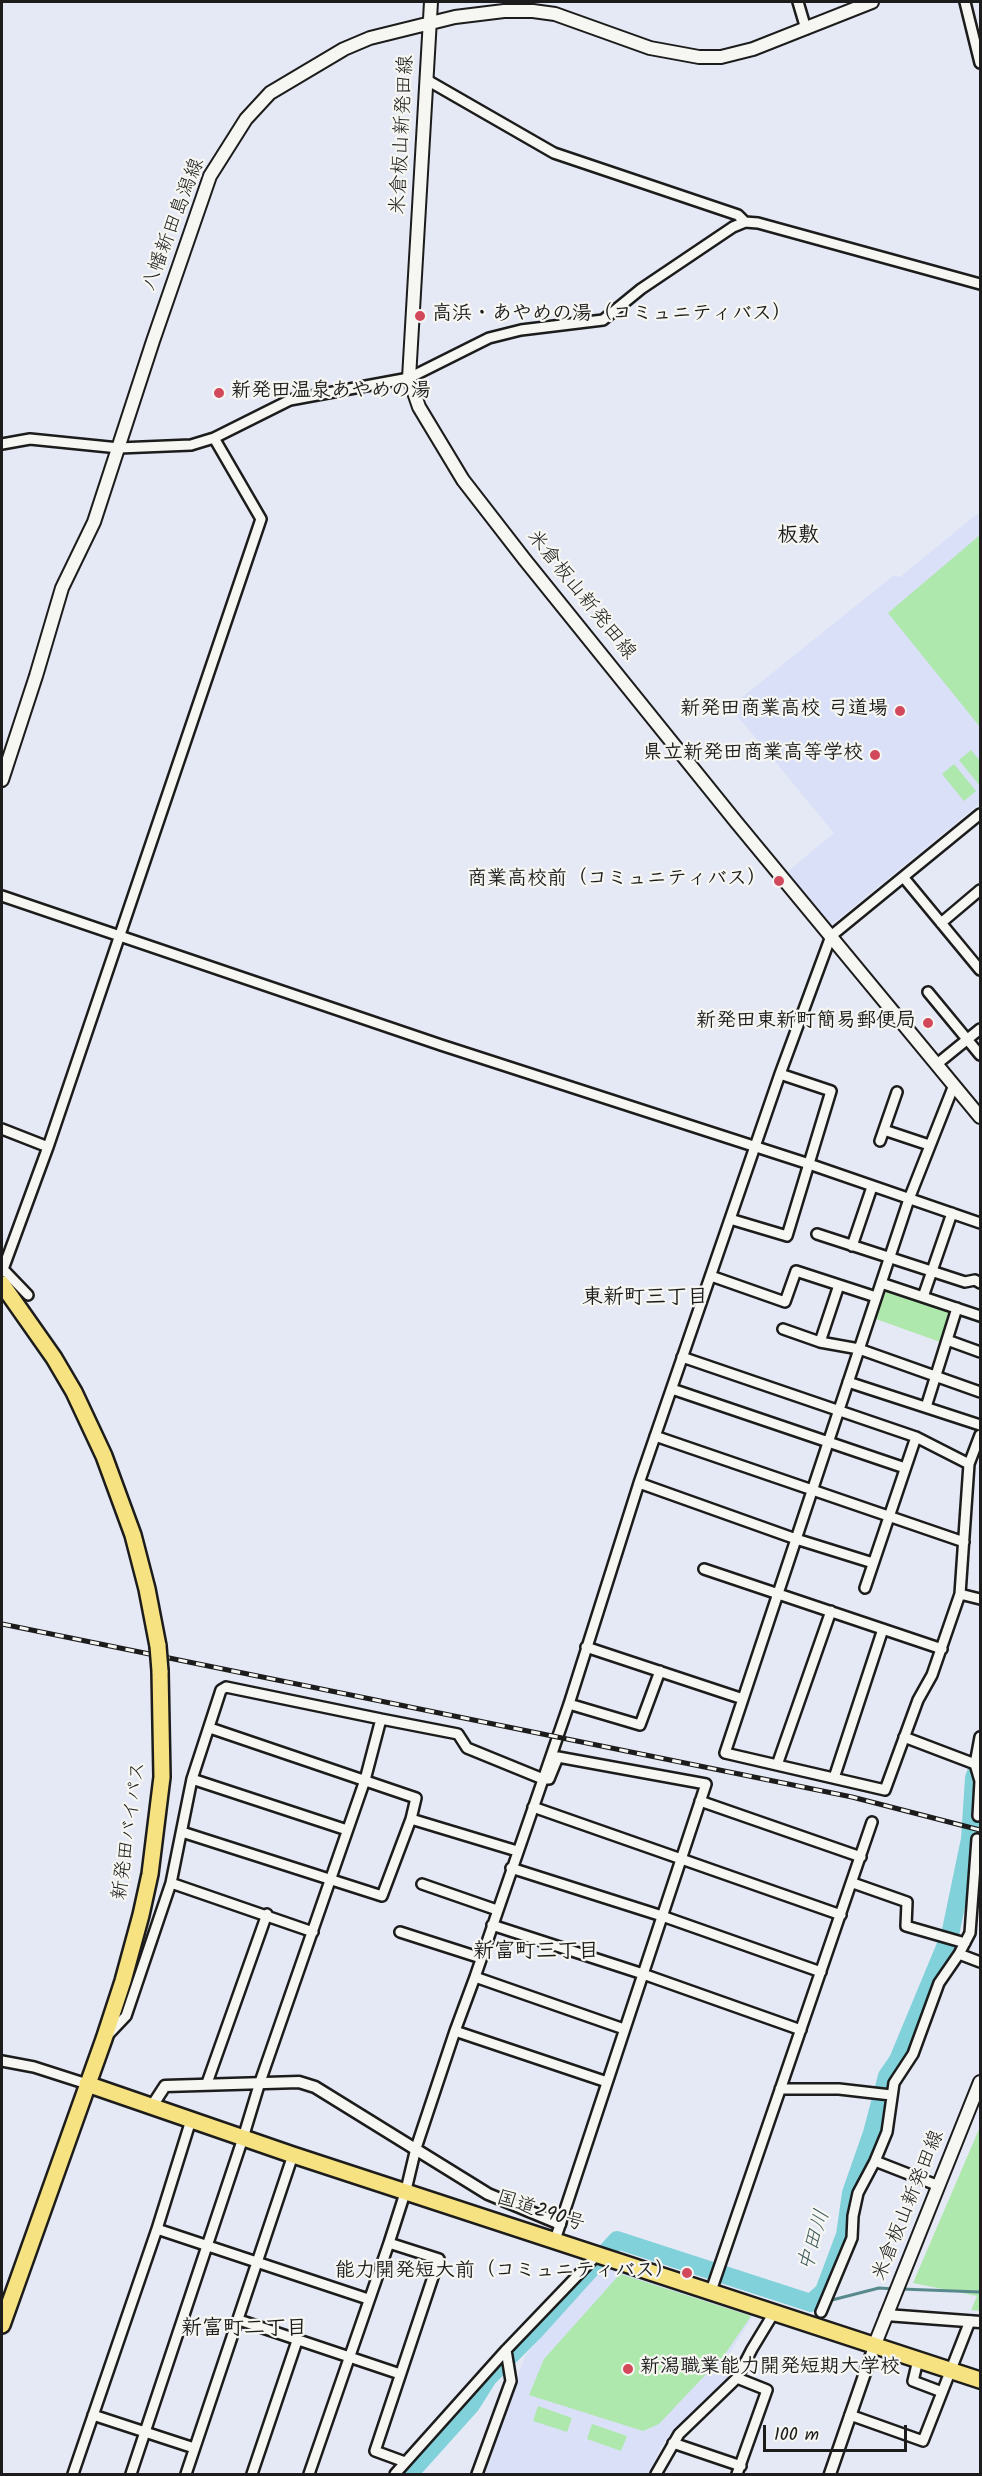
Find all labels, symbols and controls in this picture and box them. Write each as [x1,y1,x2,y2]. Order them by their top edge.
street label: 米倉板山新発田線 [388,54,420,216]
street label: 八幡新田島潟線 [139,155,211,295]
place label: 高浜・あやめの湯（コミュニティバス） [432,304,792,328]
marker: 高浜・あやめの湯（コミュニティバス） [413,309,427,323]
place label: 新発田温泉あやめの湯 [231,381,431,405]
marker: 新発田温泉あやめの湯 [212,386,226,400]
district label: 板敷 [777,524,819,550]
street label: 米倉板山新発田線 [520,526,640,666]
place label: 新発田商業高校 弓道場 [680,699,888,723]
marker: 新発田商業高校 弓道場 [893,704,907,718]
place label: 県立新発田商業高等学校 [643,743,863,767]
marker: 県立新発田商業高等学校 [868,748,882,762]
place label: 商業高校前（コミュニティバス） [467,869,767,893]
marker: 商業高校前（コミュニティバス） [772,874,786,888]
place label: 新発田東新町簡易郵便局 [696,1011,916,1035]
marker: 新発田東新町簡易郵便局 [921,1016,935,1030]
district label: 東新町三丁目 [582,1286,708,1312]
street label: 新発田バイパス [109,1760,153,1902]
district label: 新富町三丁目 [473,1940,599,1966]
street label: 米倉板山新発田線 [869,2127,951,2285]
street label: 国道290号 [493,2187,587,2239]
water label: 中田川 [795,2207,837,2275]
place label: 能力開発短大前（コミュニティバス） [335,2261,675,2285]
marker: 能力開発短大前（コミュニティバス） [680,2266,694,2280]
district label: 新富町二丁目 [181,2317,307,2343]
place label: 新潟職業能力開発短期大学校 [640,2357,900,2381]
marker: 新潟職業能力開発短期大学校 [621,2362,635,2376]
scale bar [766,2413,910,2451]
text: 100 m [774,2421,819,2450]

